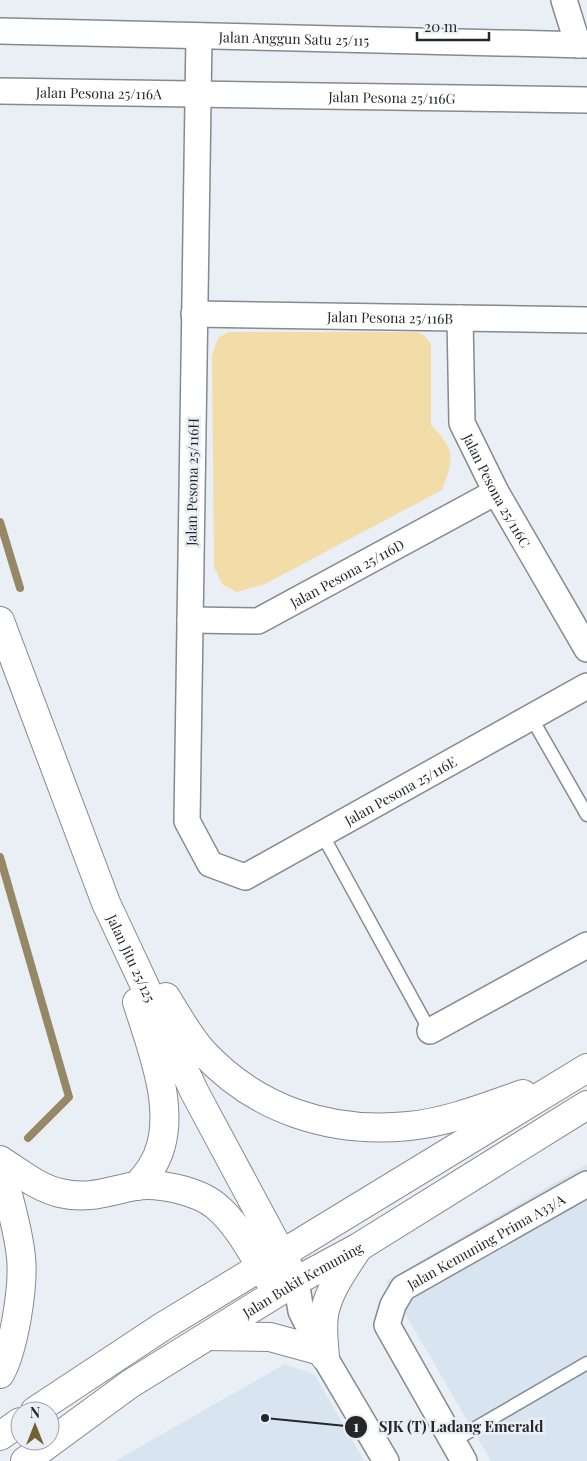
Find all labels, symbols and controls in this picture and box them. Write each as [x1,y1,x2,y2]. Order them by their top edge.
scale bar [417,10,490,42]
text: 20 m [424,16,458,36]
street label: Jalan Anggun Satu 25/115 [218,27,370,49]
street label: Jalan Pesona 25/116A [35,82,162,103]
street label: Jalan Pesona 25/116G [327,87,456,107]
street label: Jalan Pesona 25/116B [326,307,453,327]
street label: Jalan Pesona 25/116H [181,418,203,547]
street label: Jalan Pesona 25/116C [459,429,536,551]
street label: Jalan Pesona 25/116D [285,534,407,612]
street label: Jalan Pesona 25/116E [340,751,460,830]
street label: Jalan Jitu 25/125 [103,910,161,1005]
street label: Jalan Kemuning Prima A33/A [403,1189,568,1294]
street label: Jalan Bukit Kemuning [238,1237,367,1322]
north arrow [10,1401,60,1451]
text: N [30,1403,40,1422]
callout: SJK (T) Ladang Emerald [344,1412,554,1442]
text: 1 [353,1416,359,1436]
text: SJK (T) Ladang Emerald [379,1416,543,1436]

